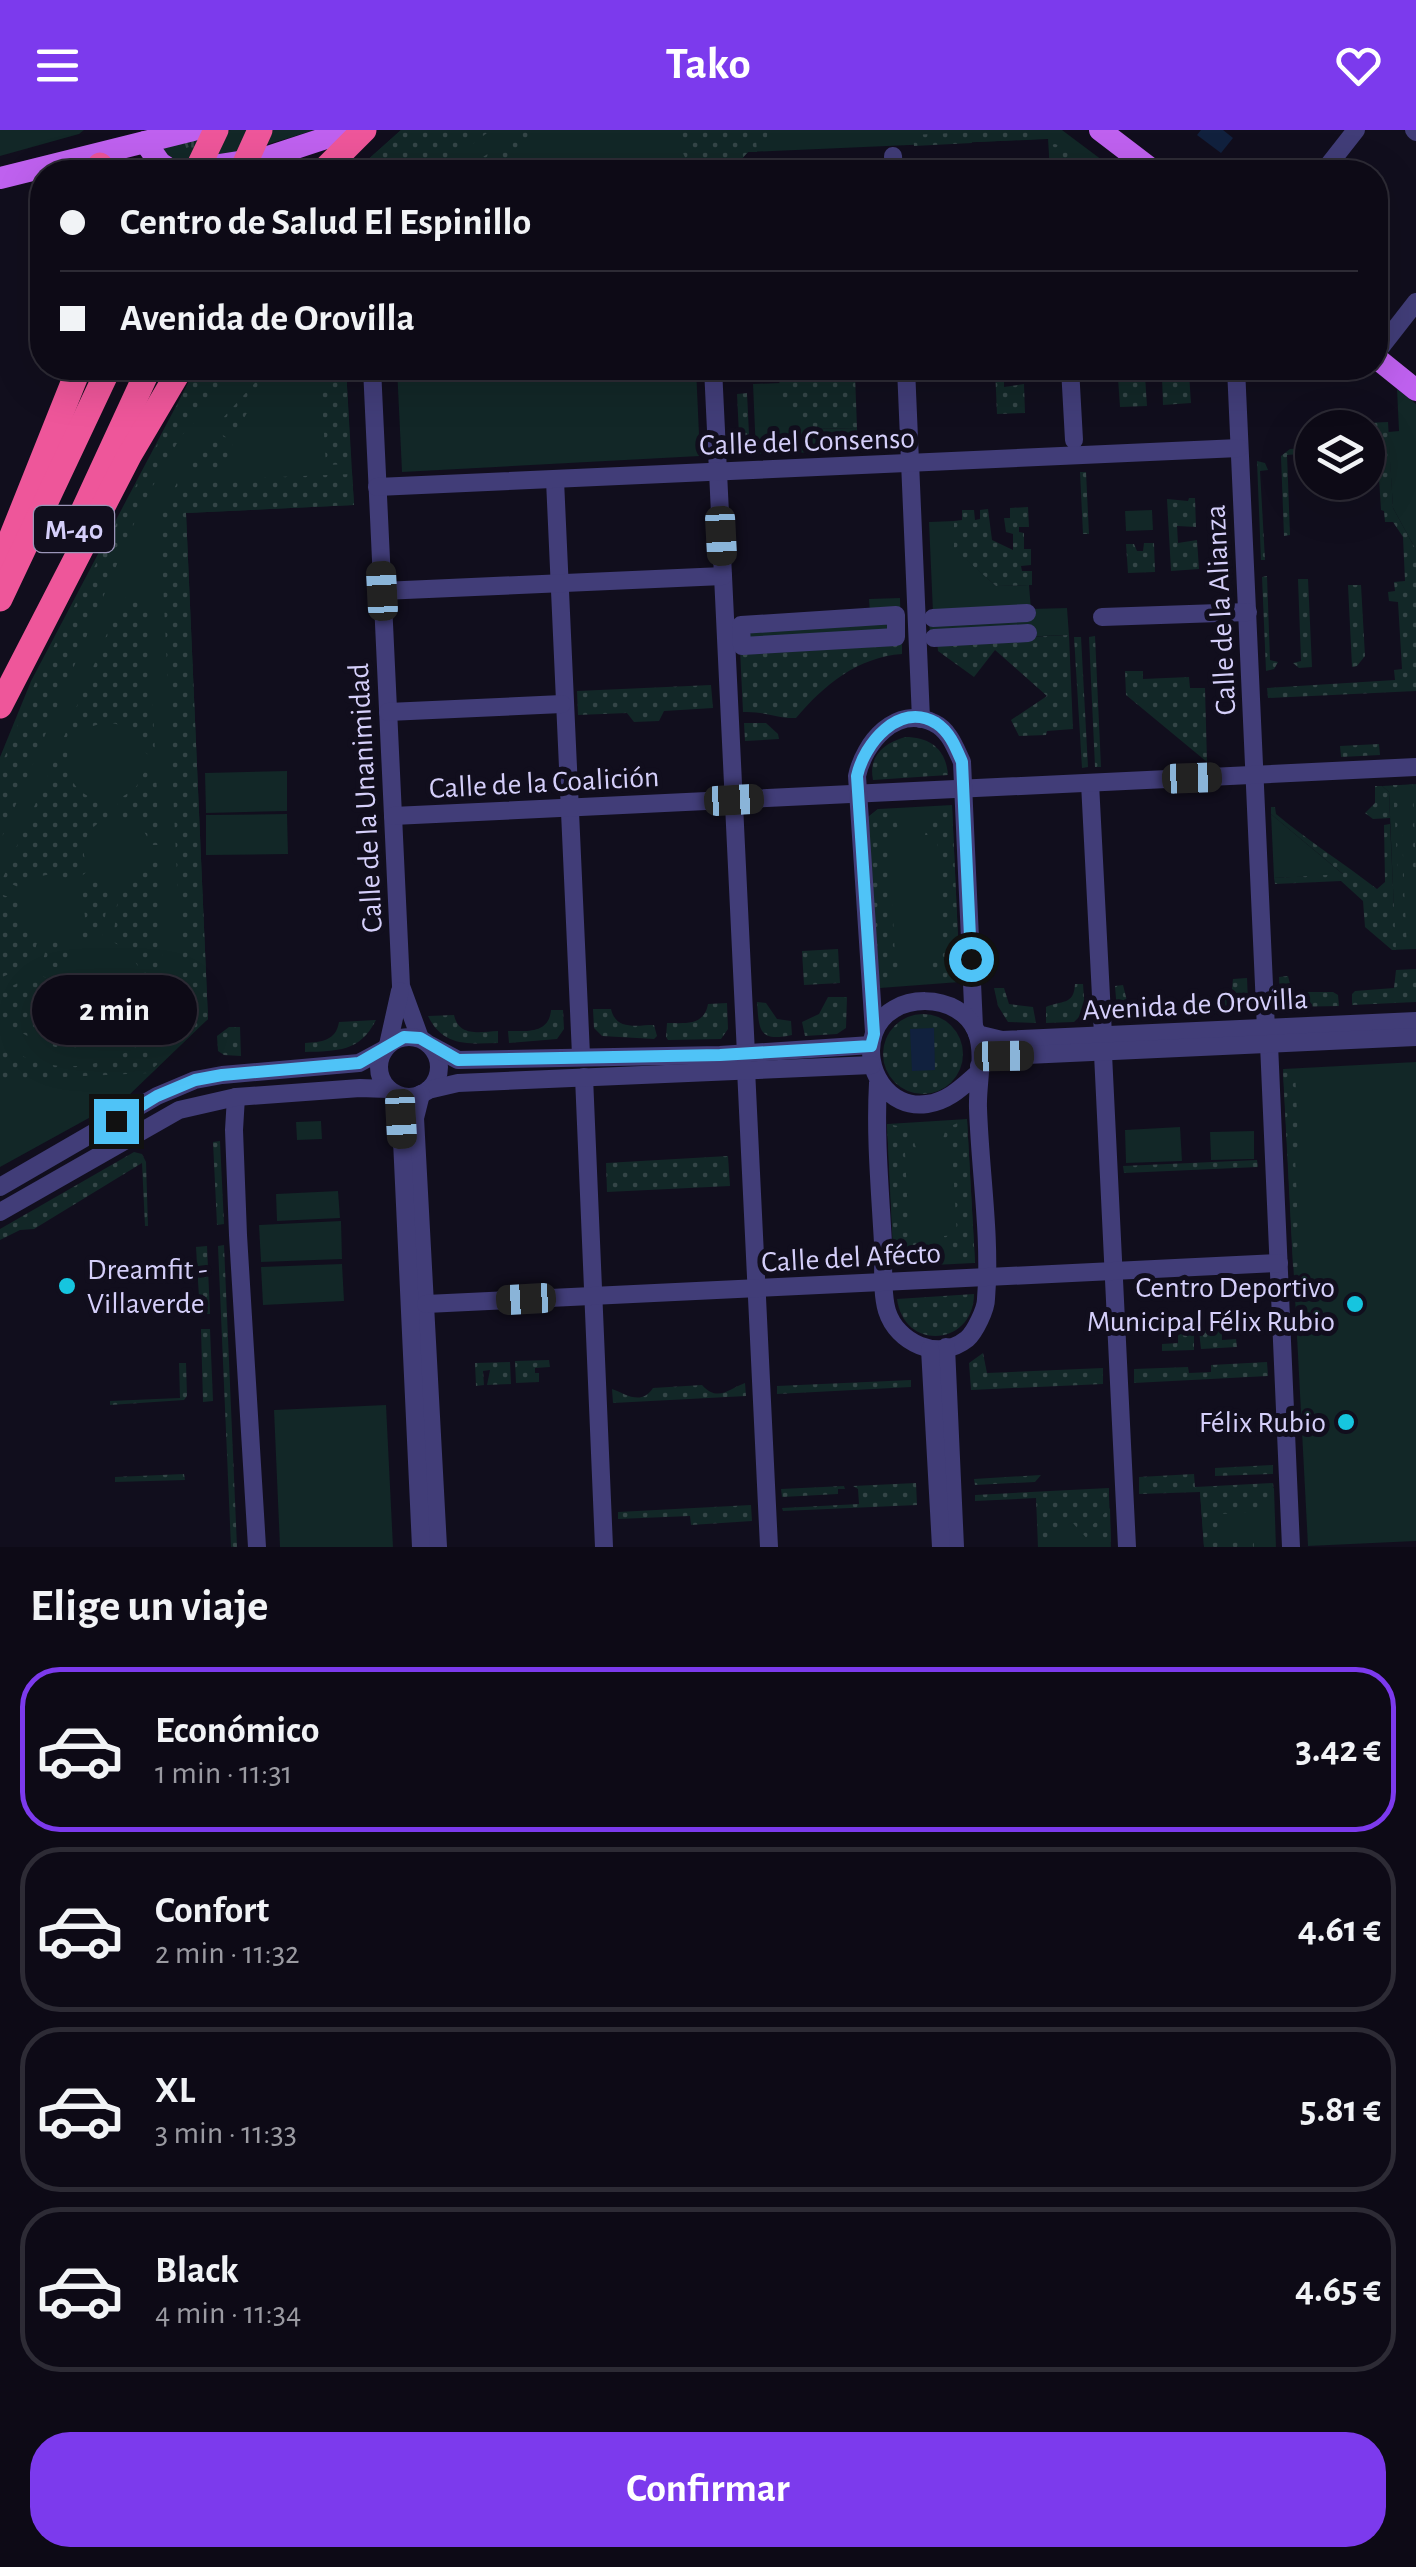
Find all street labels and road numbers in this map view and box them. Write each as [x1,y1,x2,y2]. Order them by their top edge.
street label: Calle del Consenso [699,423,915,461]
street label: Calle de la Alianza [1201,504,1241,716]
road number: M-40 [34,506,114,552]
street label: Calle de la Unanimidad [344,662,388,933]
street label: Calle de la Coalición [428,762,660,804]
street label: Avenida de Orovilla [1081,984,1309,1026]
street label: Calle del Afécto [760,1238,942,1278]

